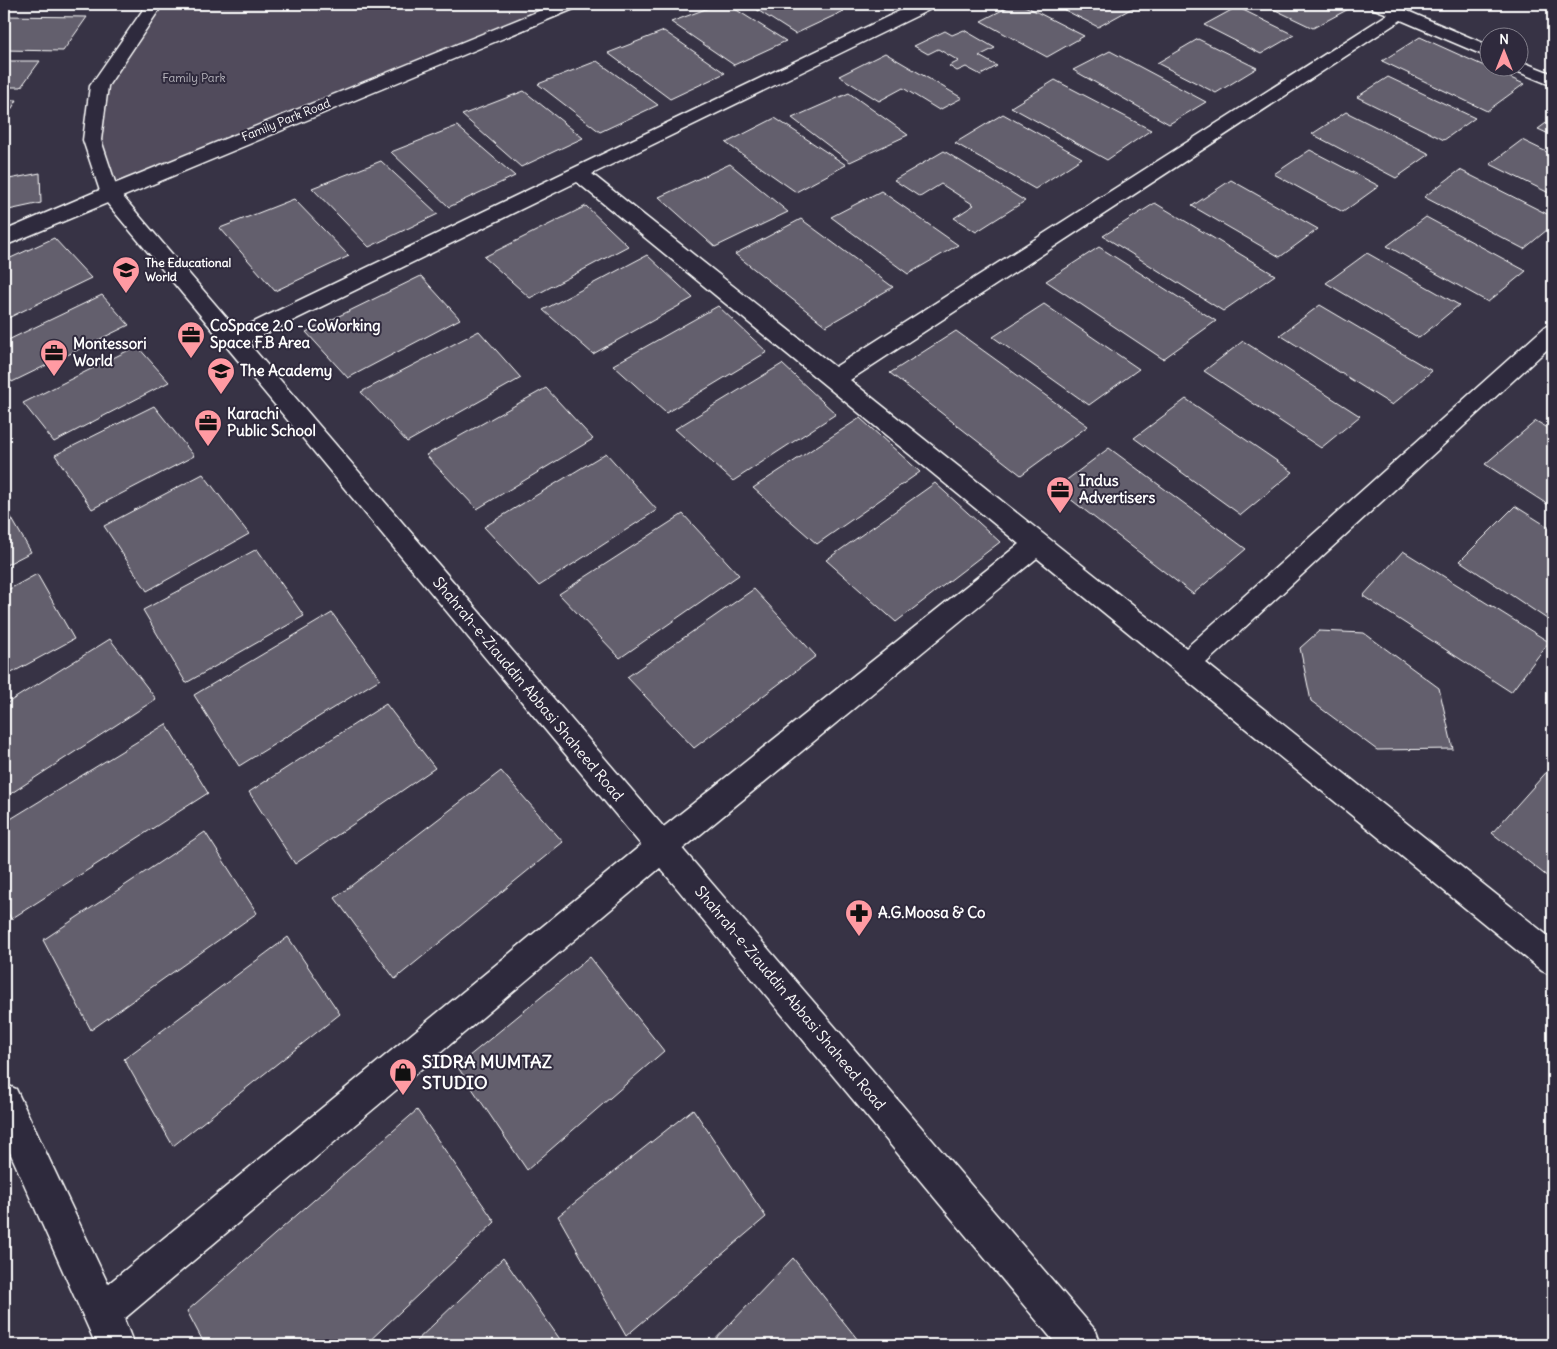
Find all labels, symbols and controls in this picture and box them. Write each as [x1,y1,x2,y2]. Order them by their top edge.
north arrow [1480,28,1530,78]
text: N [1499,30,1509,48]
park label: Family Park [162,70,226,85]
street label: Family Park Road [239,95,332,144]
school or university icon: The Educational World [111,255,141,294]
place label: The Educational World [145,255,232,284]
place label: CoSpace 2.0 - CoWorking Space F.B Area [210,316,381,353]
office icon: CoSpace 2.0 - CoWorking Space F.B Area [176,320,206,359]
place label: Montessori World [73,334,147,370]
office icon: Montessori World [39,338,69,377]
school or university icon: The Academy [206,356,236,395]
place label: The Academy [240,361,332,381]
place label: Karachi Public School [227,404,316,440]
office icon: Karachi Public School [193,408,223,447]
place label: Indus Advertisers [1079,471,1155,507]
office icon: Indus Advertisers [1045,475,1075,514]
street label: Shahrah-e-Ziauddin Abbasi Shaheed Road [429,573,628,805]
street label: Shahrah-e-Ziauddin Abbasi Shaheed Road [691,882,890,1114]
pharmacy icon: A.G.Moosa & Co [844,898,874,937]
place label: A.G.Moosa & Co [878,903,986,922]
place label: SIDRA MUMTAZ STUDIO [422,1050,552,1094]
shop icon: SIDRA MUMTAZ STUDIO [388,1057,418,1096]

